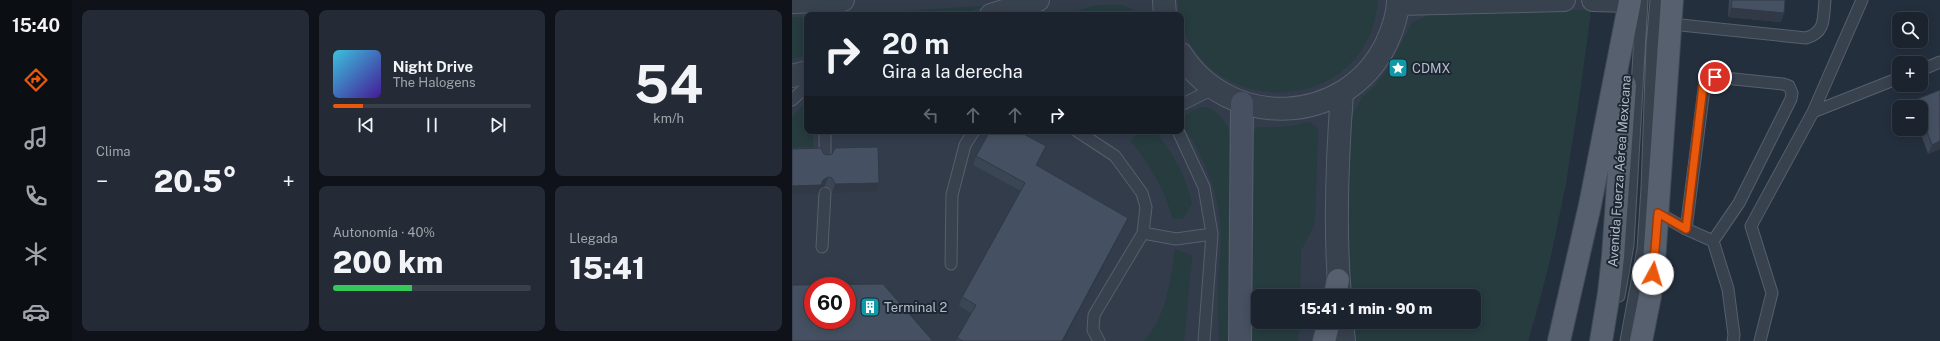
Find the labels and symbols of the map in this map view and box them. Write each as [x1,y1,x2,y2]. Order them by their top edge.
place icon: CDMX [1387,57,1409,79]
pin [1698,60,1732,94]
place label: CDMX [1412,61,1450,76]
street label: Avenida Fuerza Aérea Mexicana [1605,75,1634,267]
position arrow [1632,253,1674,295]
speed limit sign: 60 [804,277,856,329]
building icon: Terminal 2 [859,296,881,318]
place label: Terminal 2 [884,300,948,315]

